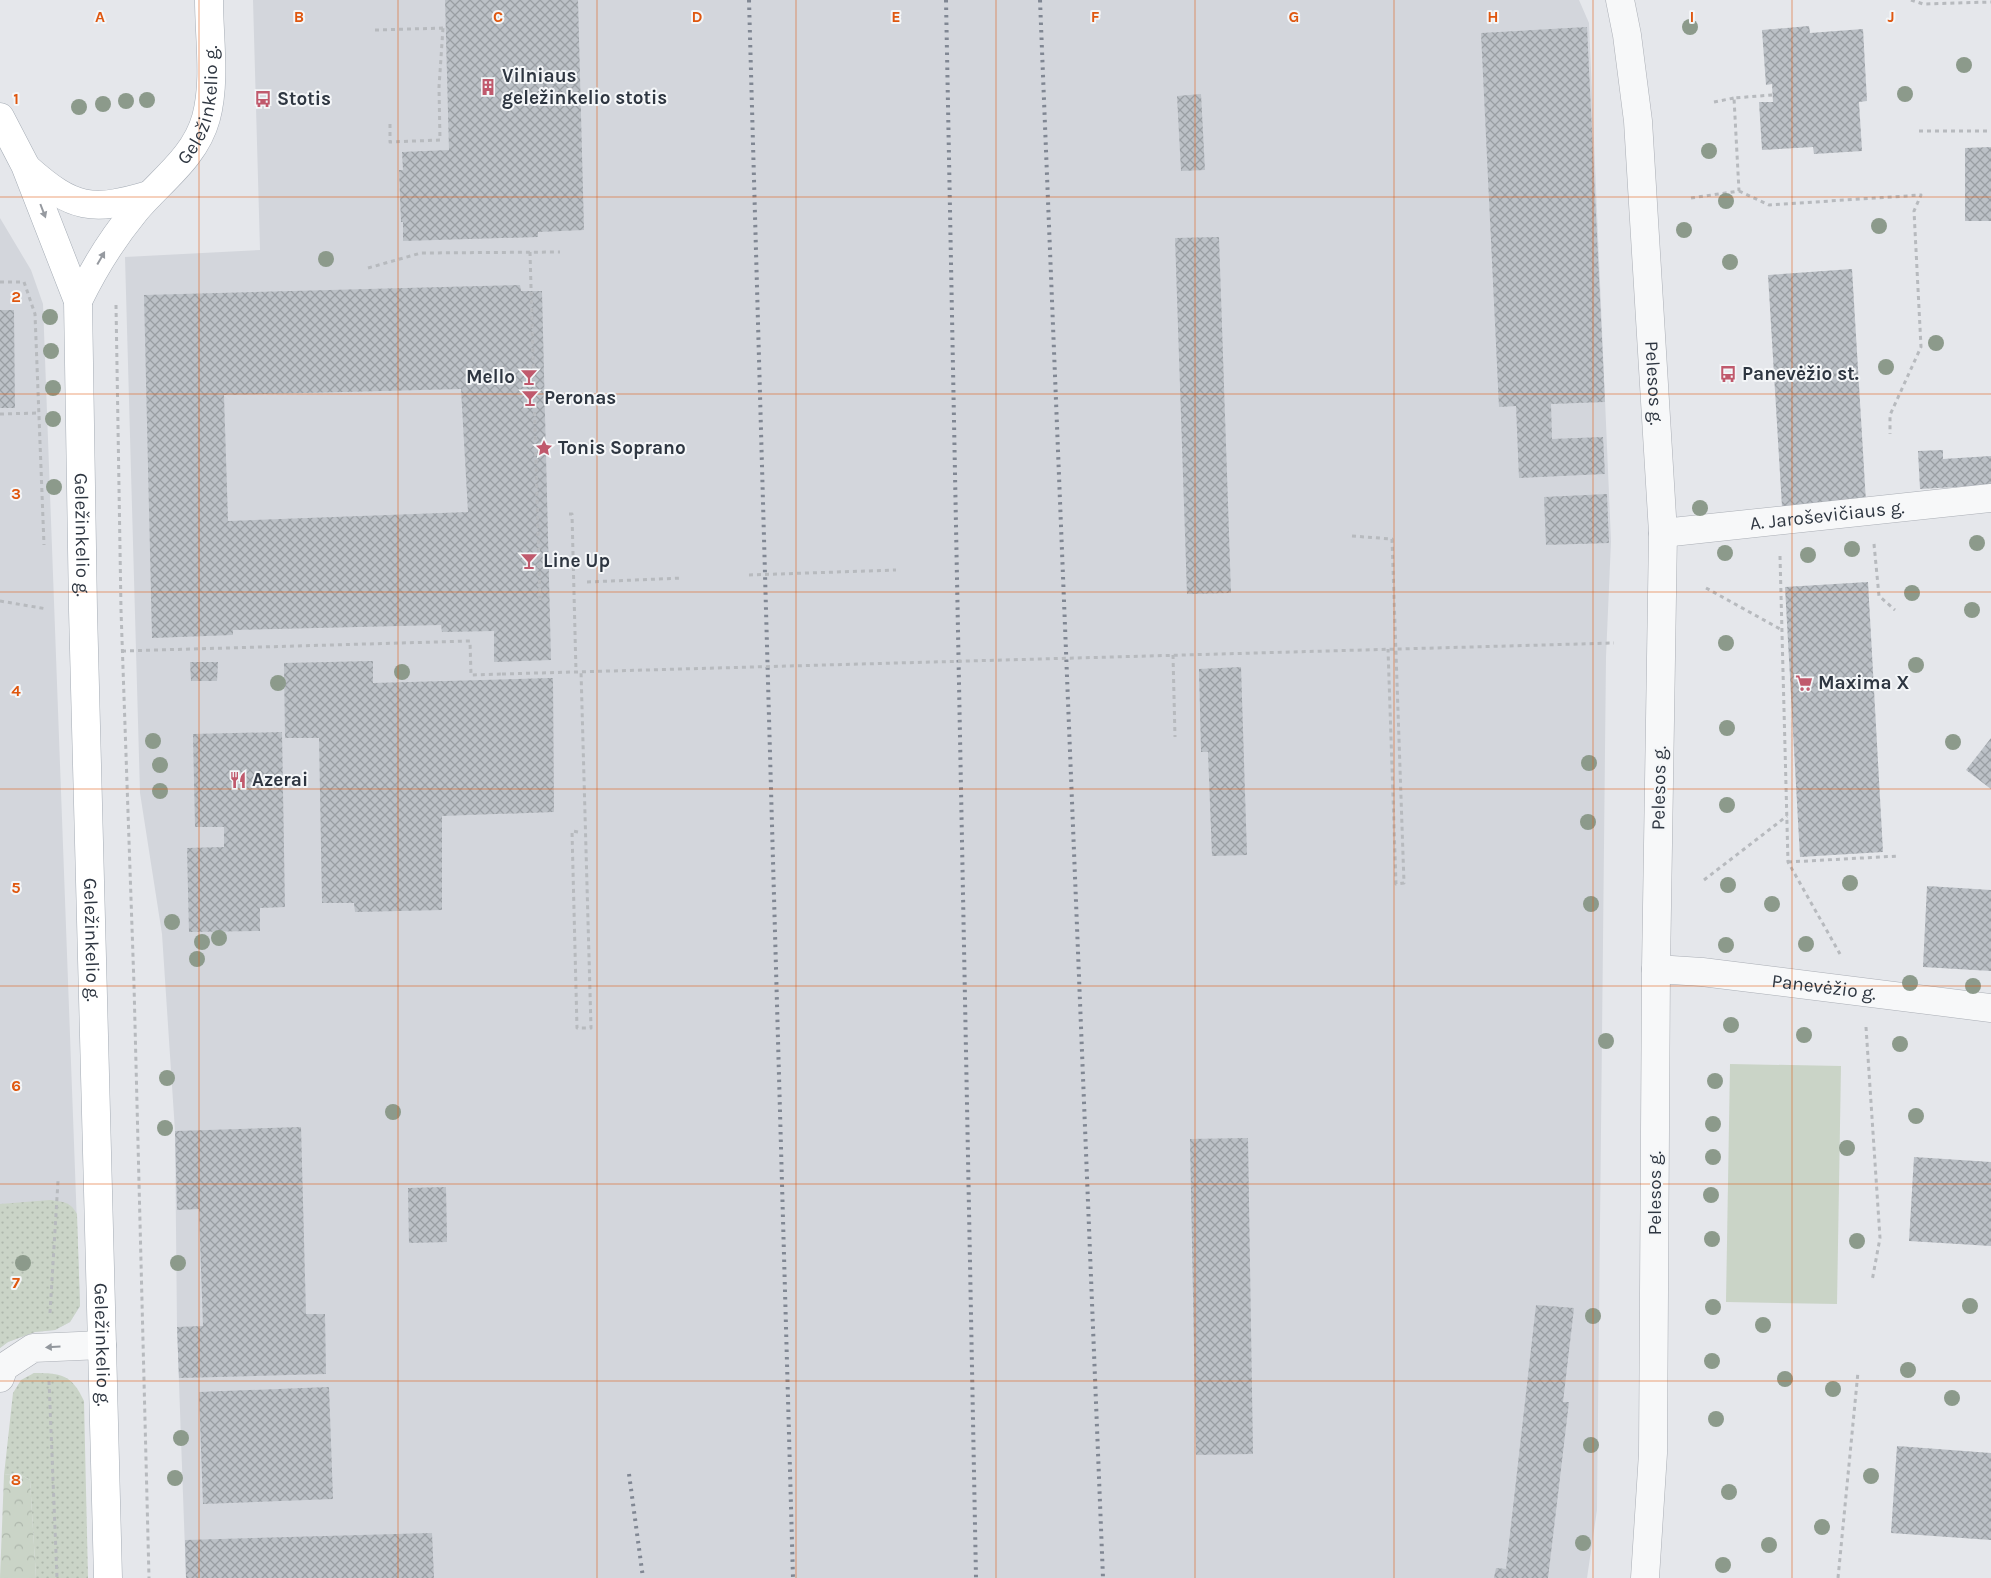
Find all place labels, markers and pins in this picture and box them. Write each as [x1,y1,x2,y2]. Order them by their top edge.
place label: Vilniaus geležinkelio stotis [502,65,667,109]
building icon: Vilniaus geležinkelio stotis [478,77,498,97]
place label: Stotis [277,88,331,110]
bus stop icon: Stotis [253,89,273,109]
place label: Panevėžio st. [1742,363,1859,385]
bus stop icon: Panevėžio st. [1718,364,1738,384]
place label: Mello [466,366,515,388]
bar icon: Mello [519,367,539,387]
place label: Peronas [544,387,616,409]
bar icon: Peronas [520,388,540,408]
place label: Tonis Soprano [558,437,686,459]
place icon: Tonis Soprano [534,438,554,458]
place label: Line Up [543,550,610,572]
bar icon: Line Up [519,551,539,571]
place label: Maxima X [1818,672,1909,694]
supermarket icon: Maxima X [1794,673,1814,693]
place label: Azerai [252,769,308,791]
restaurant icon: Azerai [228,770,248,790]

